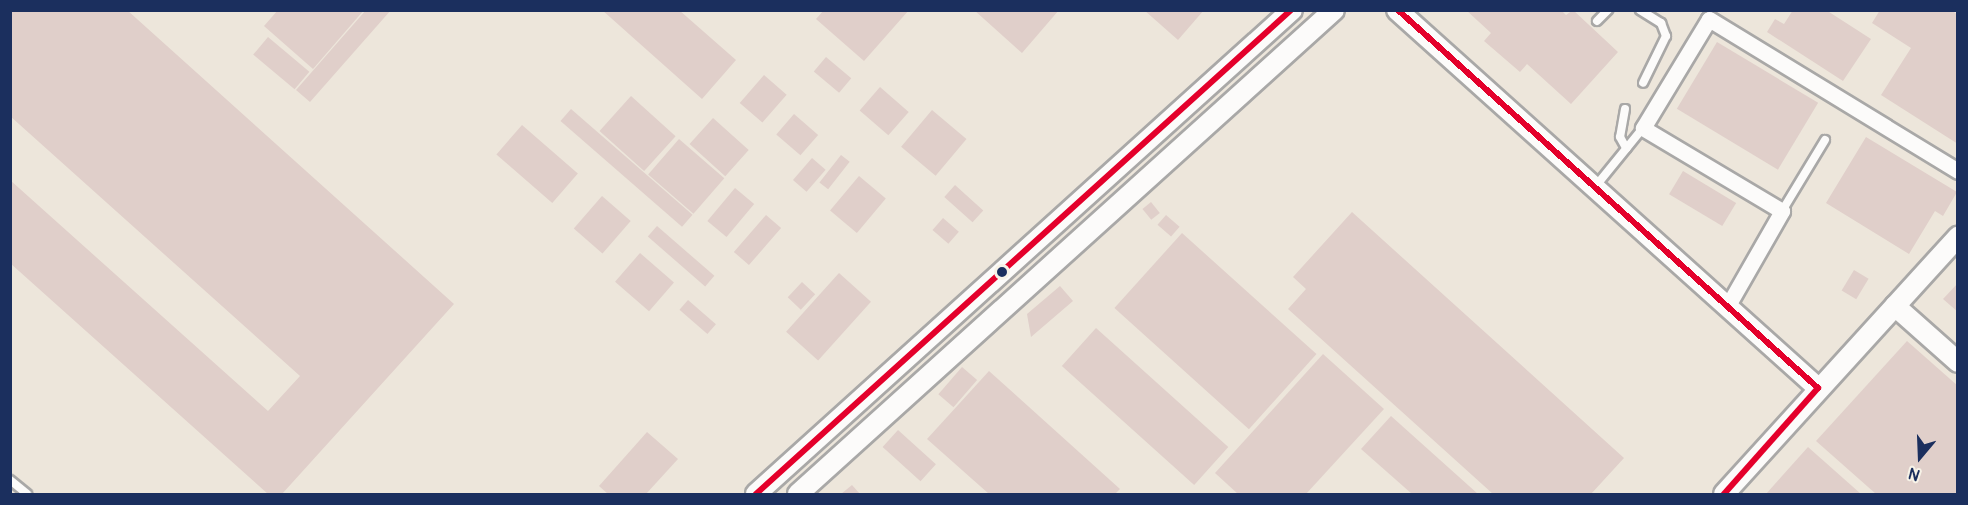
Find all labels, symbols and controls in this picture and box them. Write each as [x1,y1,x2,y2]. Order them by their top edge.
unlabelled marker [996,266,1008,278]
north arrow [1890,427,1950,487]
text: N [1906,463,1923,485]

